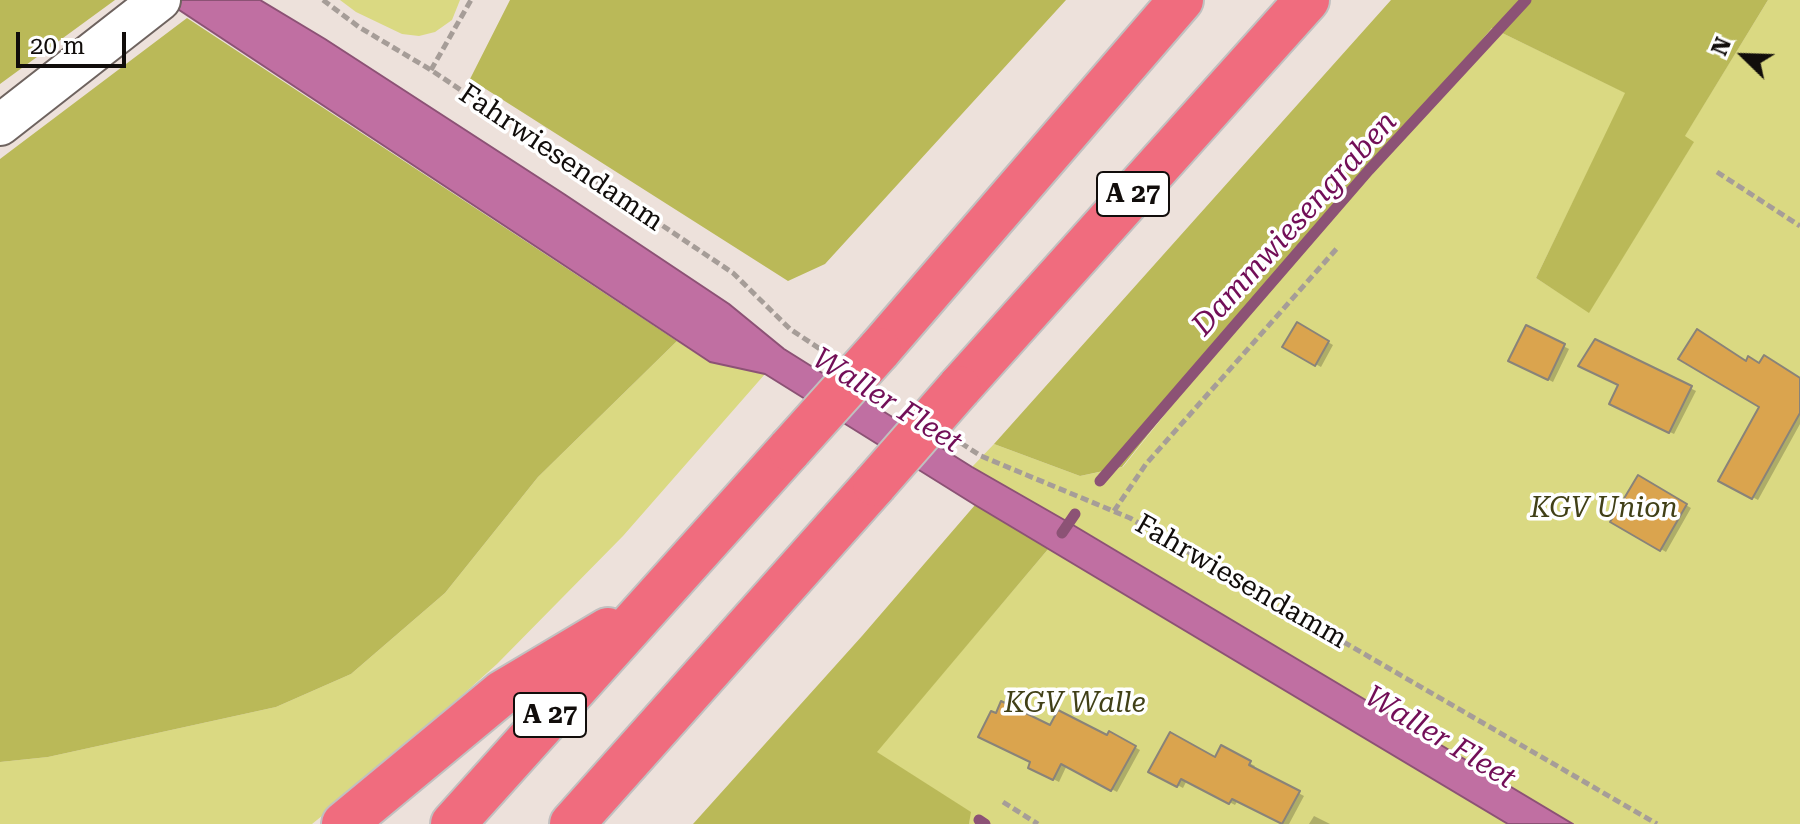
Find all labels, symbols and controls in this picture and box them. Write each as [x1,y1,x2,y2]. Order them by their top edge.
scale bar [20,16,130,66]
north arrow [1704,16,1784,96]
text: 20 m [30,32,85,60]
text: N [1707,34,1736,59]
street label: Fahrwiesendamm [453,77,669,239]
water label: Dammwiesengraben [1185,105,1405,343]
road number: A 27 [1097,172,1169,216]
water label: Waller Fleet [806,341,968,461]
park label: KGV Union [1530,492,1678,526]
street label: Fahrwiesendamm [1129,508,1353,656]
water label: Waller Fleet [1358,679,1522,797]
park label: KGV Walle [1004,687,1146,721]
road number: A 27 [514,693,586,737]

